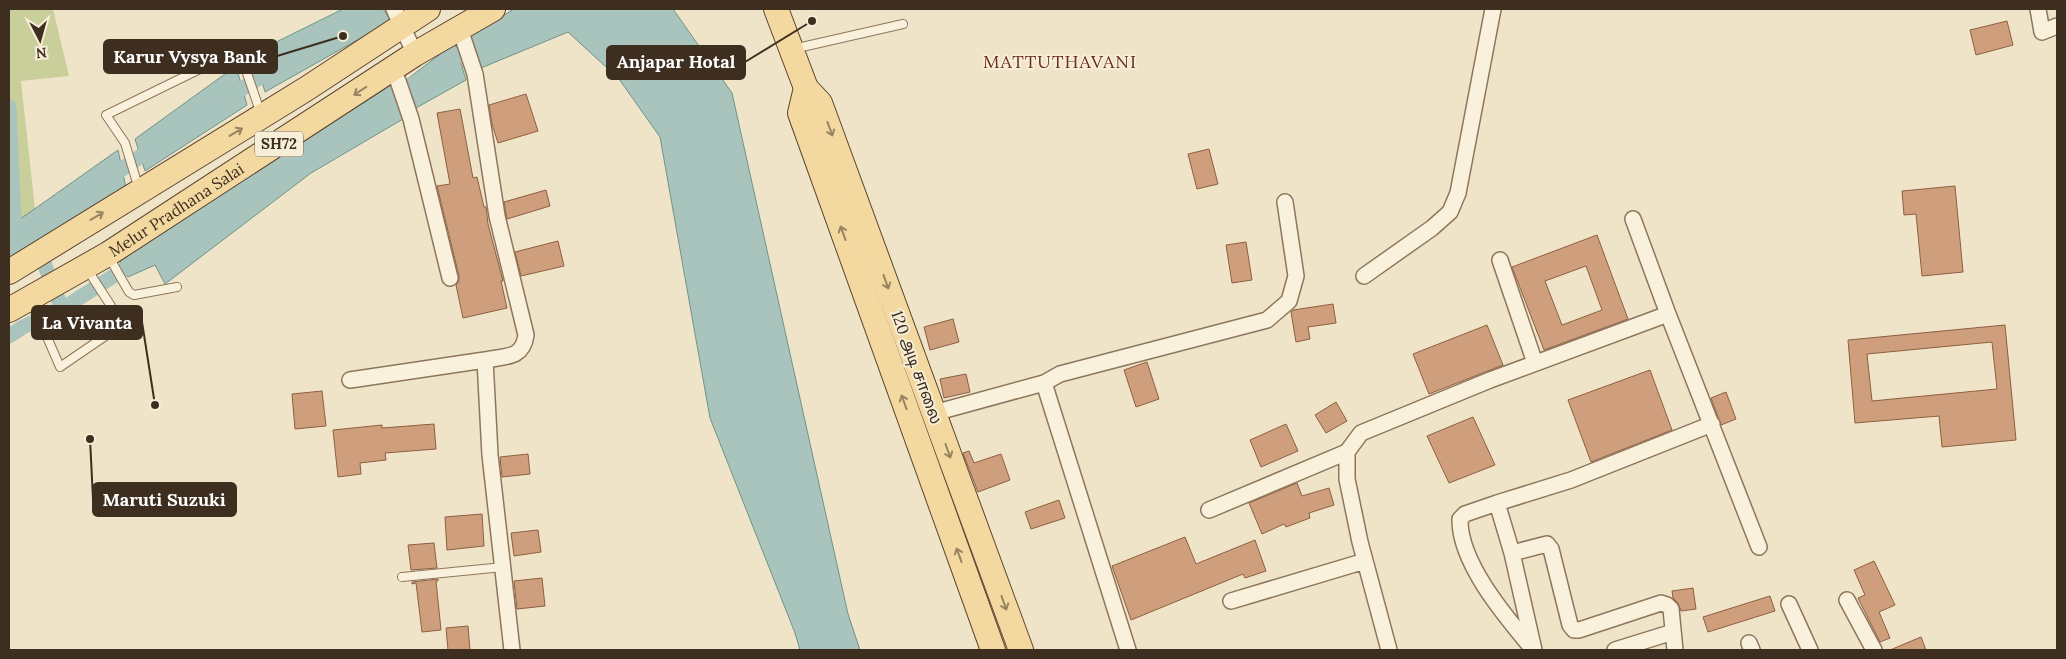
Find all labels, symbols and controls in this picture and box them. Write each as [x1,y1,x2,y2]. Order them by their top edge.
north arrow [15,15,65,65]
callout: Karur Vysya Bank [104,40,277,73]
text: N [35,43,48,62]
text: Karur Vysya Bank [113,45,267,68]
callout: Anjapar Hotal [607,46,745,79]
text: Anjapar Hotal [617,50,736,73]
district label: MATTUTHAVANI [983,50,1137,73]
one-way arrow [353,86,367,96]
one-way arrow [826,121,835,137]
one-way arrow [228,126,242,136]
road number: SH72 [255,132,303,156]
street label: Melur Pradhana Salai [105,158,247,261]
one-way arrow [90,211,104,221]
one-way arrow [838,225,847,241]
one-way arrow [882,274,891,289]
callout: La Vivanta [32,306,142,339]
street label: 120 அடி சாலை [886,307,947,427]
text: La Vivanta [42,311,133,334]
one-way arrow [899,395,908,410]
one-way arrow [944,443,953,458]
callout: Maruti Suzuki [93,483,236,516]
text: Maruti Suzuki [102,488,226,511]
one-way arrow [954,548,963,563]
one-way arrow [1000,595,1009,611]

